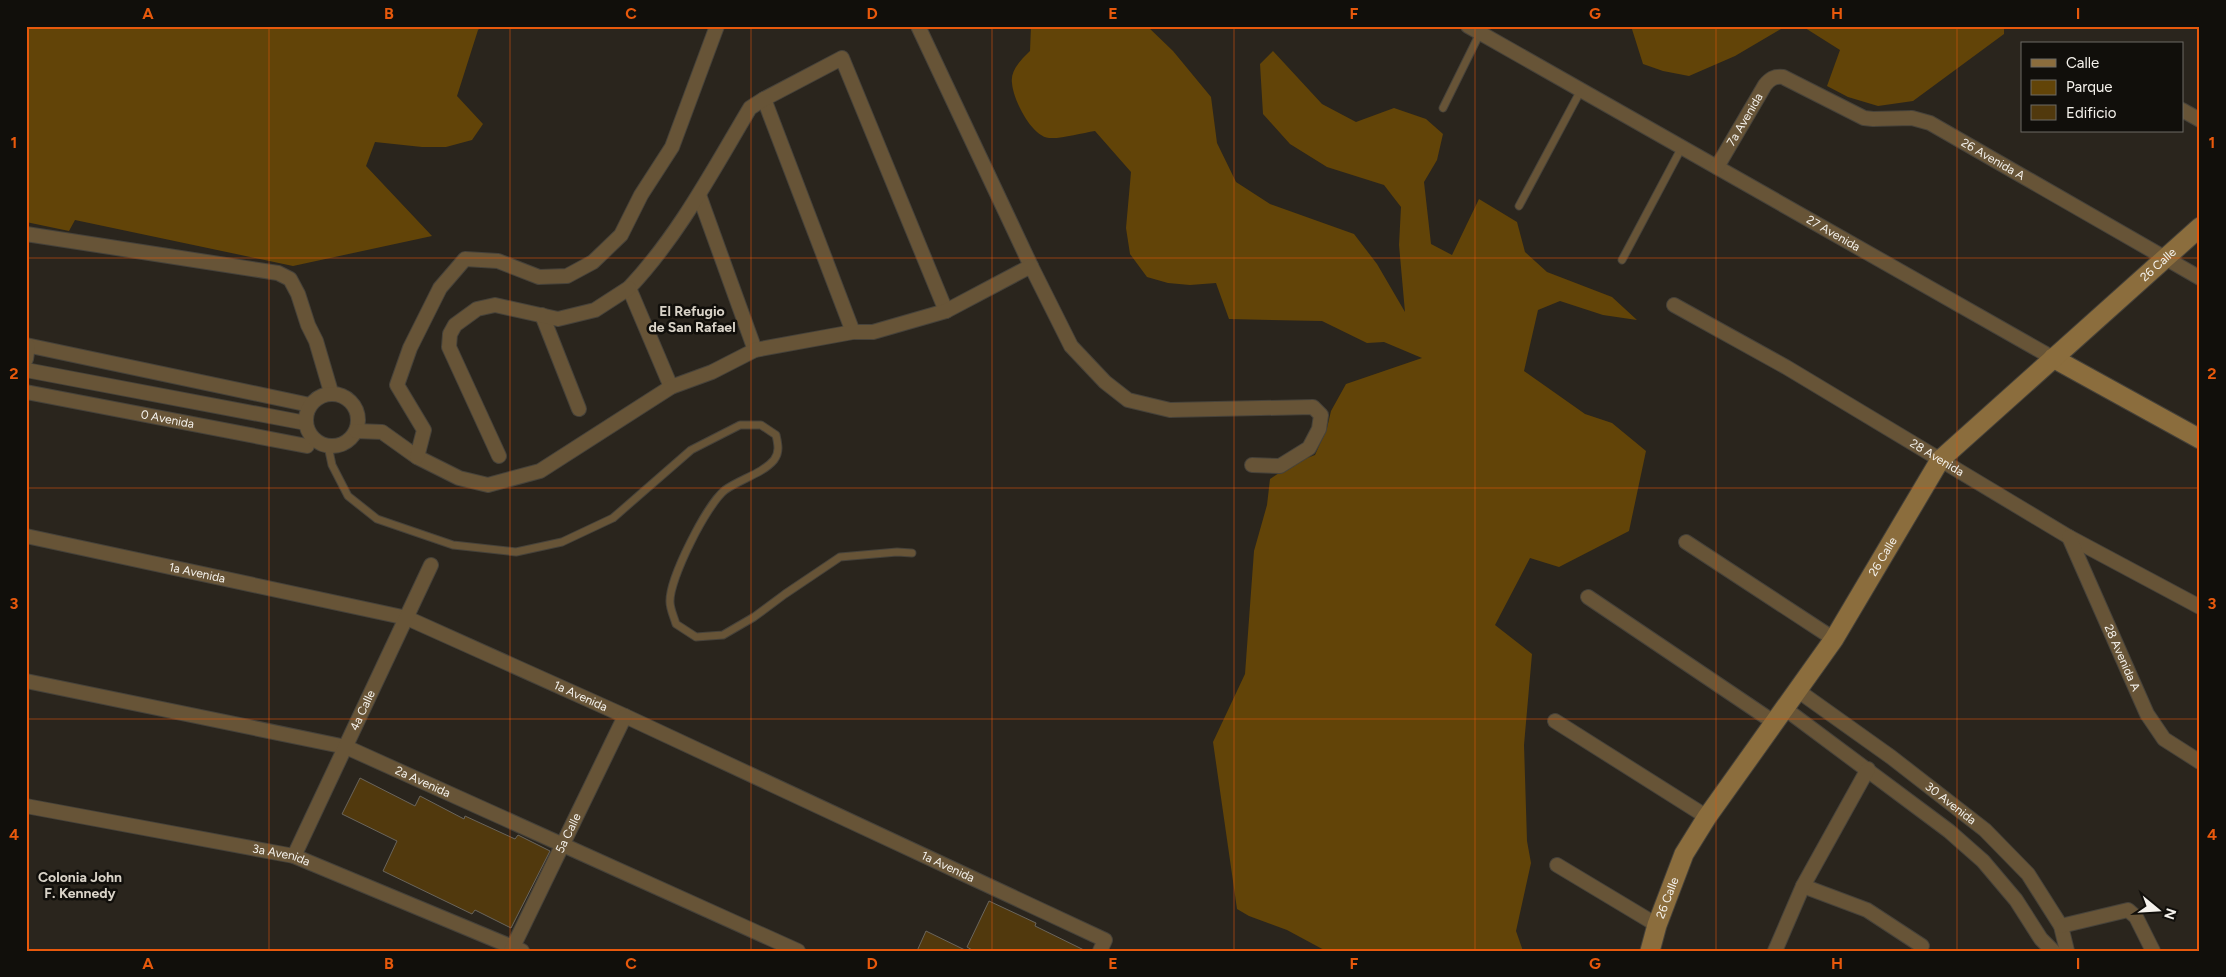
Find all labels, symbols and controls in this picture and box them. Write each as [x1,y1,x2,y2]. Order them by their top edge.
text: A [142,4,154,23]
text: B [384,4,394,23]
text: C [625,4,637,23]
text: D [866,4,878,23]
text: E [1108,4,1118,23]
text: F [1350,4,1359,23]
text: G [1589,4,1601,23]
text: H [1831,4,1843,23]
text: I [2076,4,2080,23]
legend [2021,42,2184,132]
text: Calle [2066,54,2099,72]
text: Parque [2066,78,2113,96]
street label: 7a Avenida [1724,91,1766,148]
text: Edificio [2066,104,2117,122]
text: 1 [11,133,17,152]
text: 1 [2209,133,2215,152]
street label: 26 Avenida A [1959,135,2027,183]
street label: 27 Avenida [1804,213,1863,254]
street label: 26 Calle [2137,245,2179,284]
district label: El Refugio de San Rafael [648,303,736,336]
text: 2 [9,364,19,383]
text: 2 [2207,364,2217,383]
street label: 0 Avenida [140,407,195,431]
street label: 28 Avenida [1907,436,1966,479]
street label: 26 Calle [1866,534,1900,579]
street label: 1a Avenida [168,560,227,586]
text: 3 [10,594,19,613]
text: 3 [2208,594,2217,613]
street label: 28 Avenida A [2101,622,2143,693]
street label: 1a Avenida [552,678,610,714]
street label: 4a Calle [347,687,378,733]
street label: 2a Avenida [393,763,453,800]
street label: 30 Avenida [1922,779,1979,827]
street label: 5a Calle [553,811,584,855]
text: 4 [9,825,19,844]
text: 4 [2207,825,2217,844]
street label: 3a Avenida [251,841,312,869]
street label: 1a Avenida [919,848,977,885]
district label: Colonia John F. Kennedy [38,869,122,902]
street label: 26 Calle [1653,875,1682,920]
north arrow [2134,884,2184,934]
text: N [2160,906,2180,922]
text: A [142,954,154,973]
text: B [384,954,394,973]
text: C [625,954,637,973]
text: D [866,954,878,973]
text: E [1108,954,1118,973]
text: F [1350,954,1359,973]
text: G [1589,954,1601,973]
text: H [1831,954,1843,973]
text: I [2076,954,2080,973]

